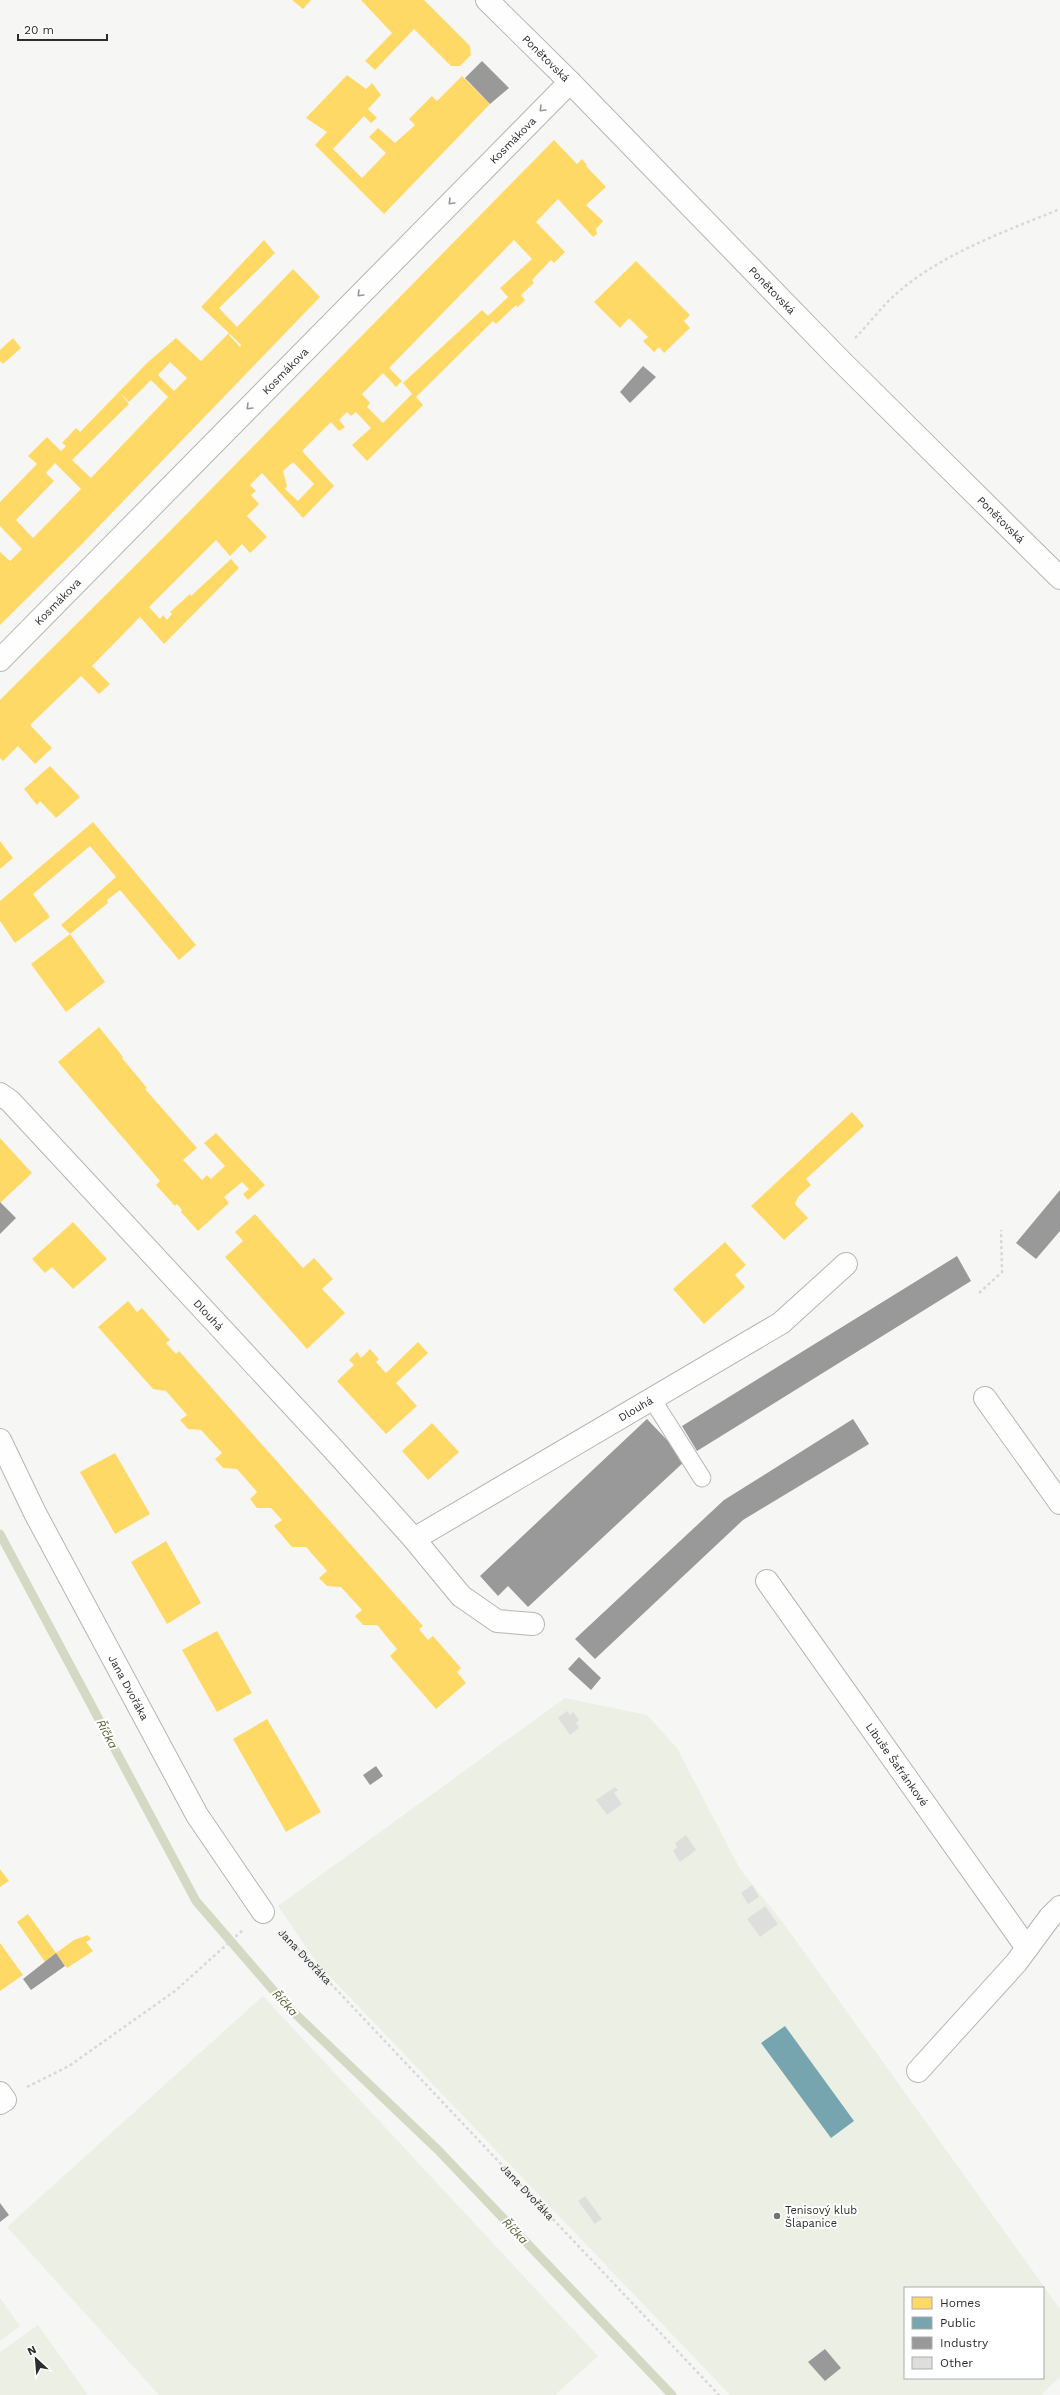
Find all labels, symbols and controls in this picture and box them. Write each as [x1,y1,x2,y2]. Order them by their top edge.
scale bar [18,16,107,42]
text: 20 m [24,23,54,37]
street label: Ponětovská [520,32,572,84]
one-way arrow [539,104,547,112]
street label: Kosmákova [487,114,538,166]
one-way arrow [448,197,456,205]
street label: Ponětovská [746,264,798,317]
one-way arrow [357,289,365,297]
street label: Kosmákova [259,345,311,397]
one-way arrow [246,402,254,410]
street label: Ponětovská [975,493,1027,546]
street label: Kosmákova [32,576,83,628]
street label: Dlouhá [191,1297,226,1333]
street label: Dlouhá [616,1393,655,1424]
street label: Jana Dvořáka [106,1653,151,1722]
water label: Říčka [94,1717,121,1751]
street label: Libuše Šafránkové [863,1721,931,1809]
street label: Jana Dvořáka [276,1926,334,1987]
water label: Říčka [269,1987,301,2019]
street label: Jana Dvořáka [498,2161,557,2223]
place label: Tenisový klub Šlapanice [785,2204,857,2230]
marker: Tenisový klub Šlapanice [772,2211,782,2221]
water label: Říčka [499,2215,531,2247]
legend [904,2287,1044,2379]
text: Homes [940,2296,981,2310]
text: Public [940,2316,976,2330]
text: Industry [940,2336,989,2350]
north arrow [16,2339,56,2379]
text: N [25,2343,38,2358]
text: Other [940,2356,973,2370]

